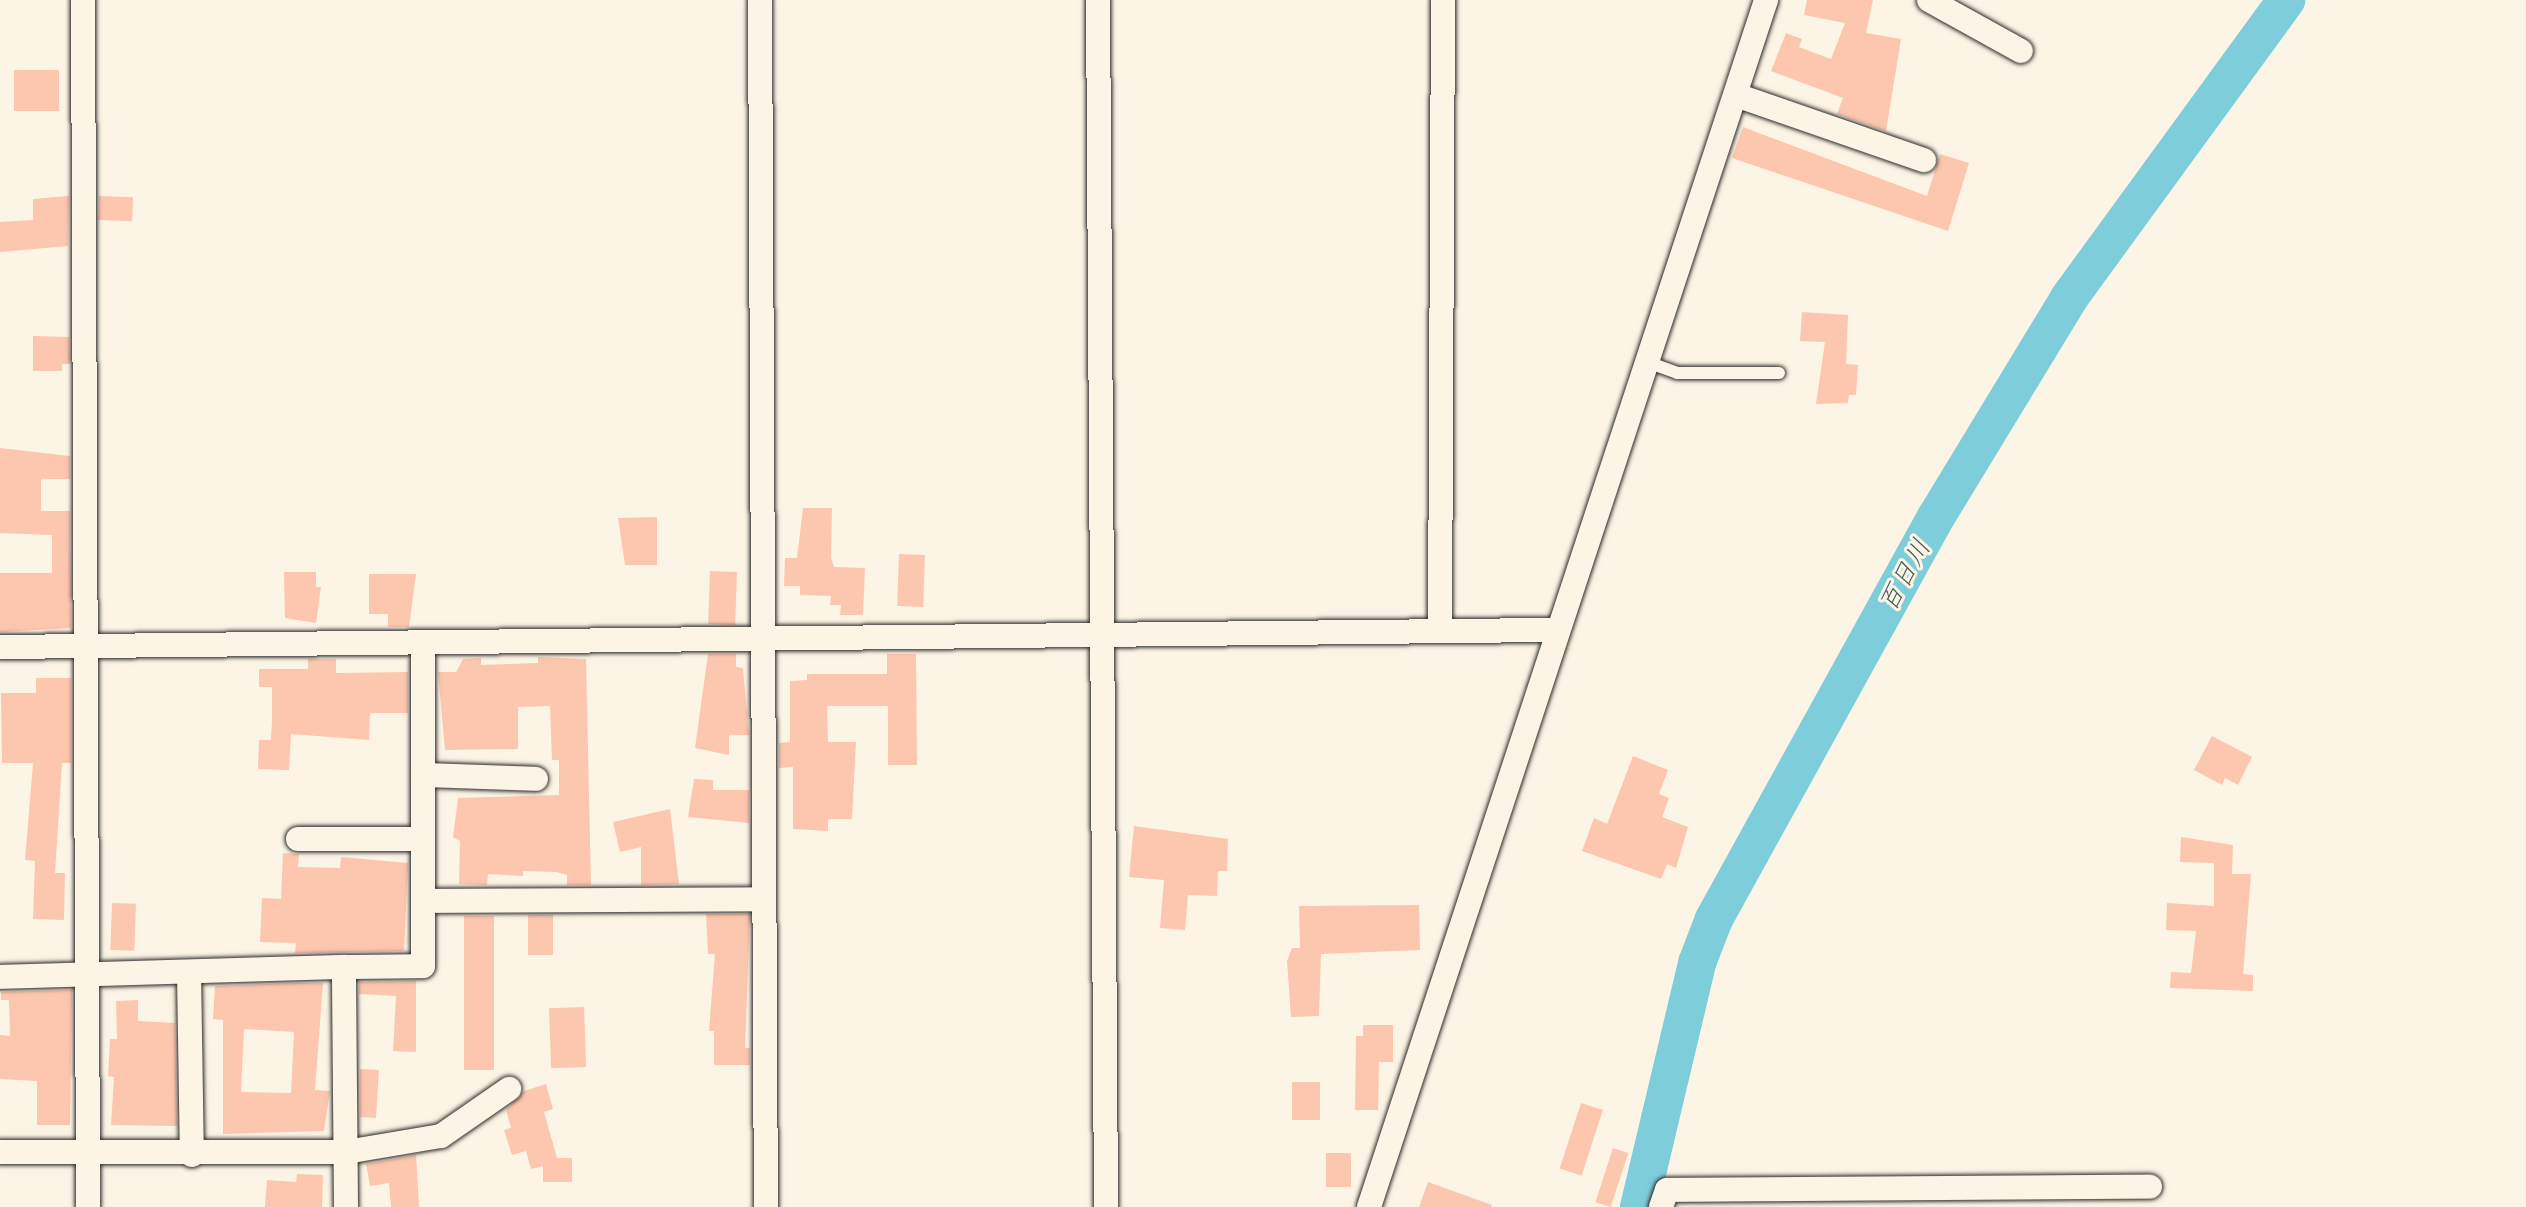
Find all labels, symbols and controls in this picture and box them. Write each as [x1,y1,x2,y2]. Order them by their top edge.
water label: 百日川 [1871,533,1937,617]

